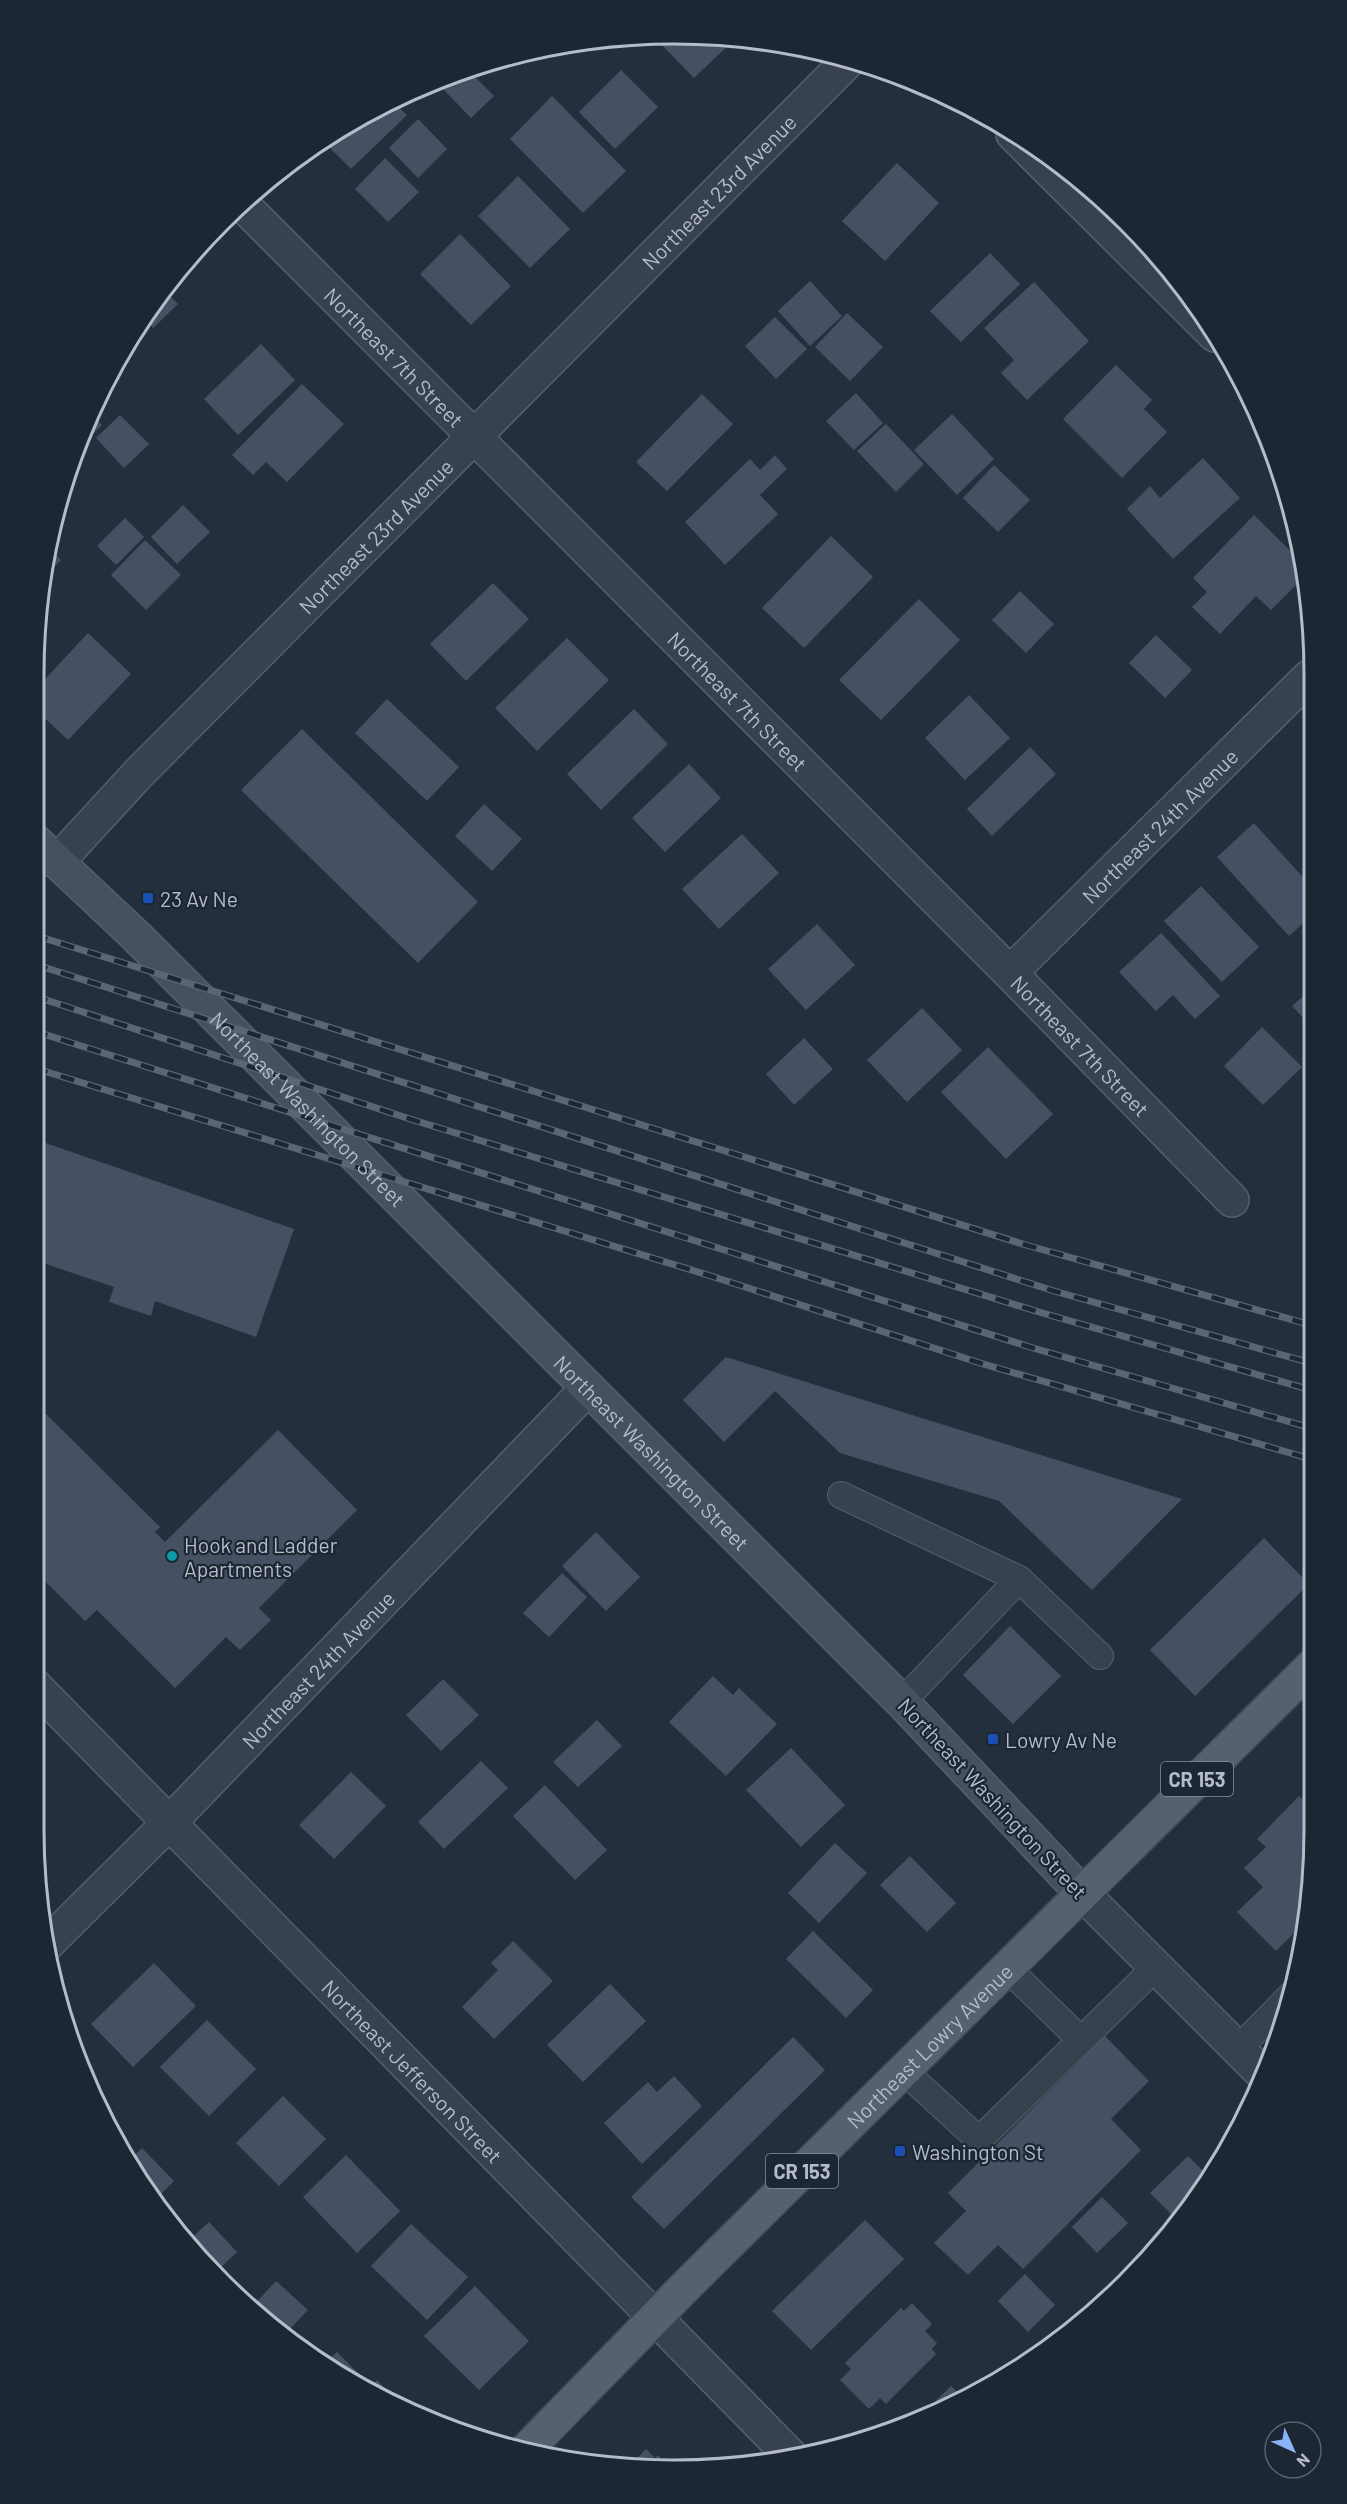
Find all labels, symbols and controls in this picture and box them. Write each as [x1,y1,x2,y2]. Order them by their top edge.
street label: Northeast 23rd Avenue [636,109,801,274]
street label: Northeast 7th Street [320,282,469,432]
street label: Northeast 23rd Avenue [293,453,458,618]
street label: Northeast 7th Street [663,626,813,776]
street label: Northeast 24th Avenue [1076,743,1242,908]
place label: 23 Av Ne [160,886,238,911]
marker: 23 Av Ne [141,891,155,905]
street label: Northeast 7th Street [1007,970,1155,1121]
street label: Northeast Washington Street [206,1006,411,1211]
street label: Northeast Washington Street [549,1349,755,1555]
place label: Hook and Ladder Apartments [184,1532,338,1581]
marker: Hook and Ladder Apartments [165,1549,179,1563]
street label: Northeast 24th Avenue [236,1585,399,1753]
street label: Northeast Washington Street [893,1692,1093,1904]
place label: Lowry Av Ne [1005,1727,1117,1752]
marker: Lowry Av Ne [986,1732,1000,1746]
road number: CR 153 [1161,1762,1233,1796]
street label: Northeast Lowry Avenue [841,1958,1017,2133]
street label: Northeast Jefferson Street [317,1974,508,2167]
place label: Washington St [912,2139,1044,2164]
marker: Washington St [893,2144,907,2158]
road number: CR 153 [766,2154,838,2188]
north arrow [1263,2420,1323,2480]
text: N [1293,2450,1314,2471]

